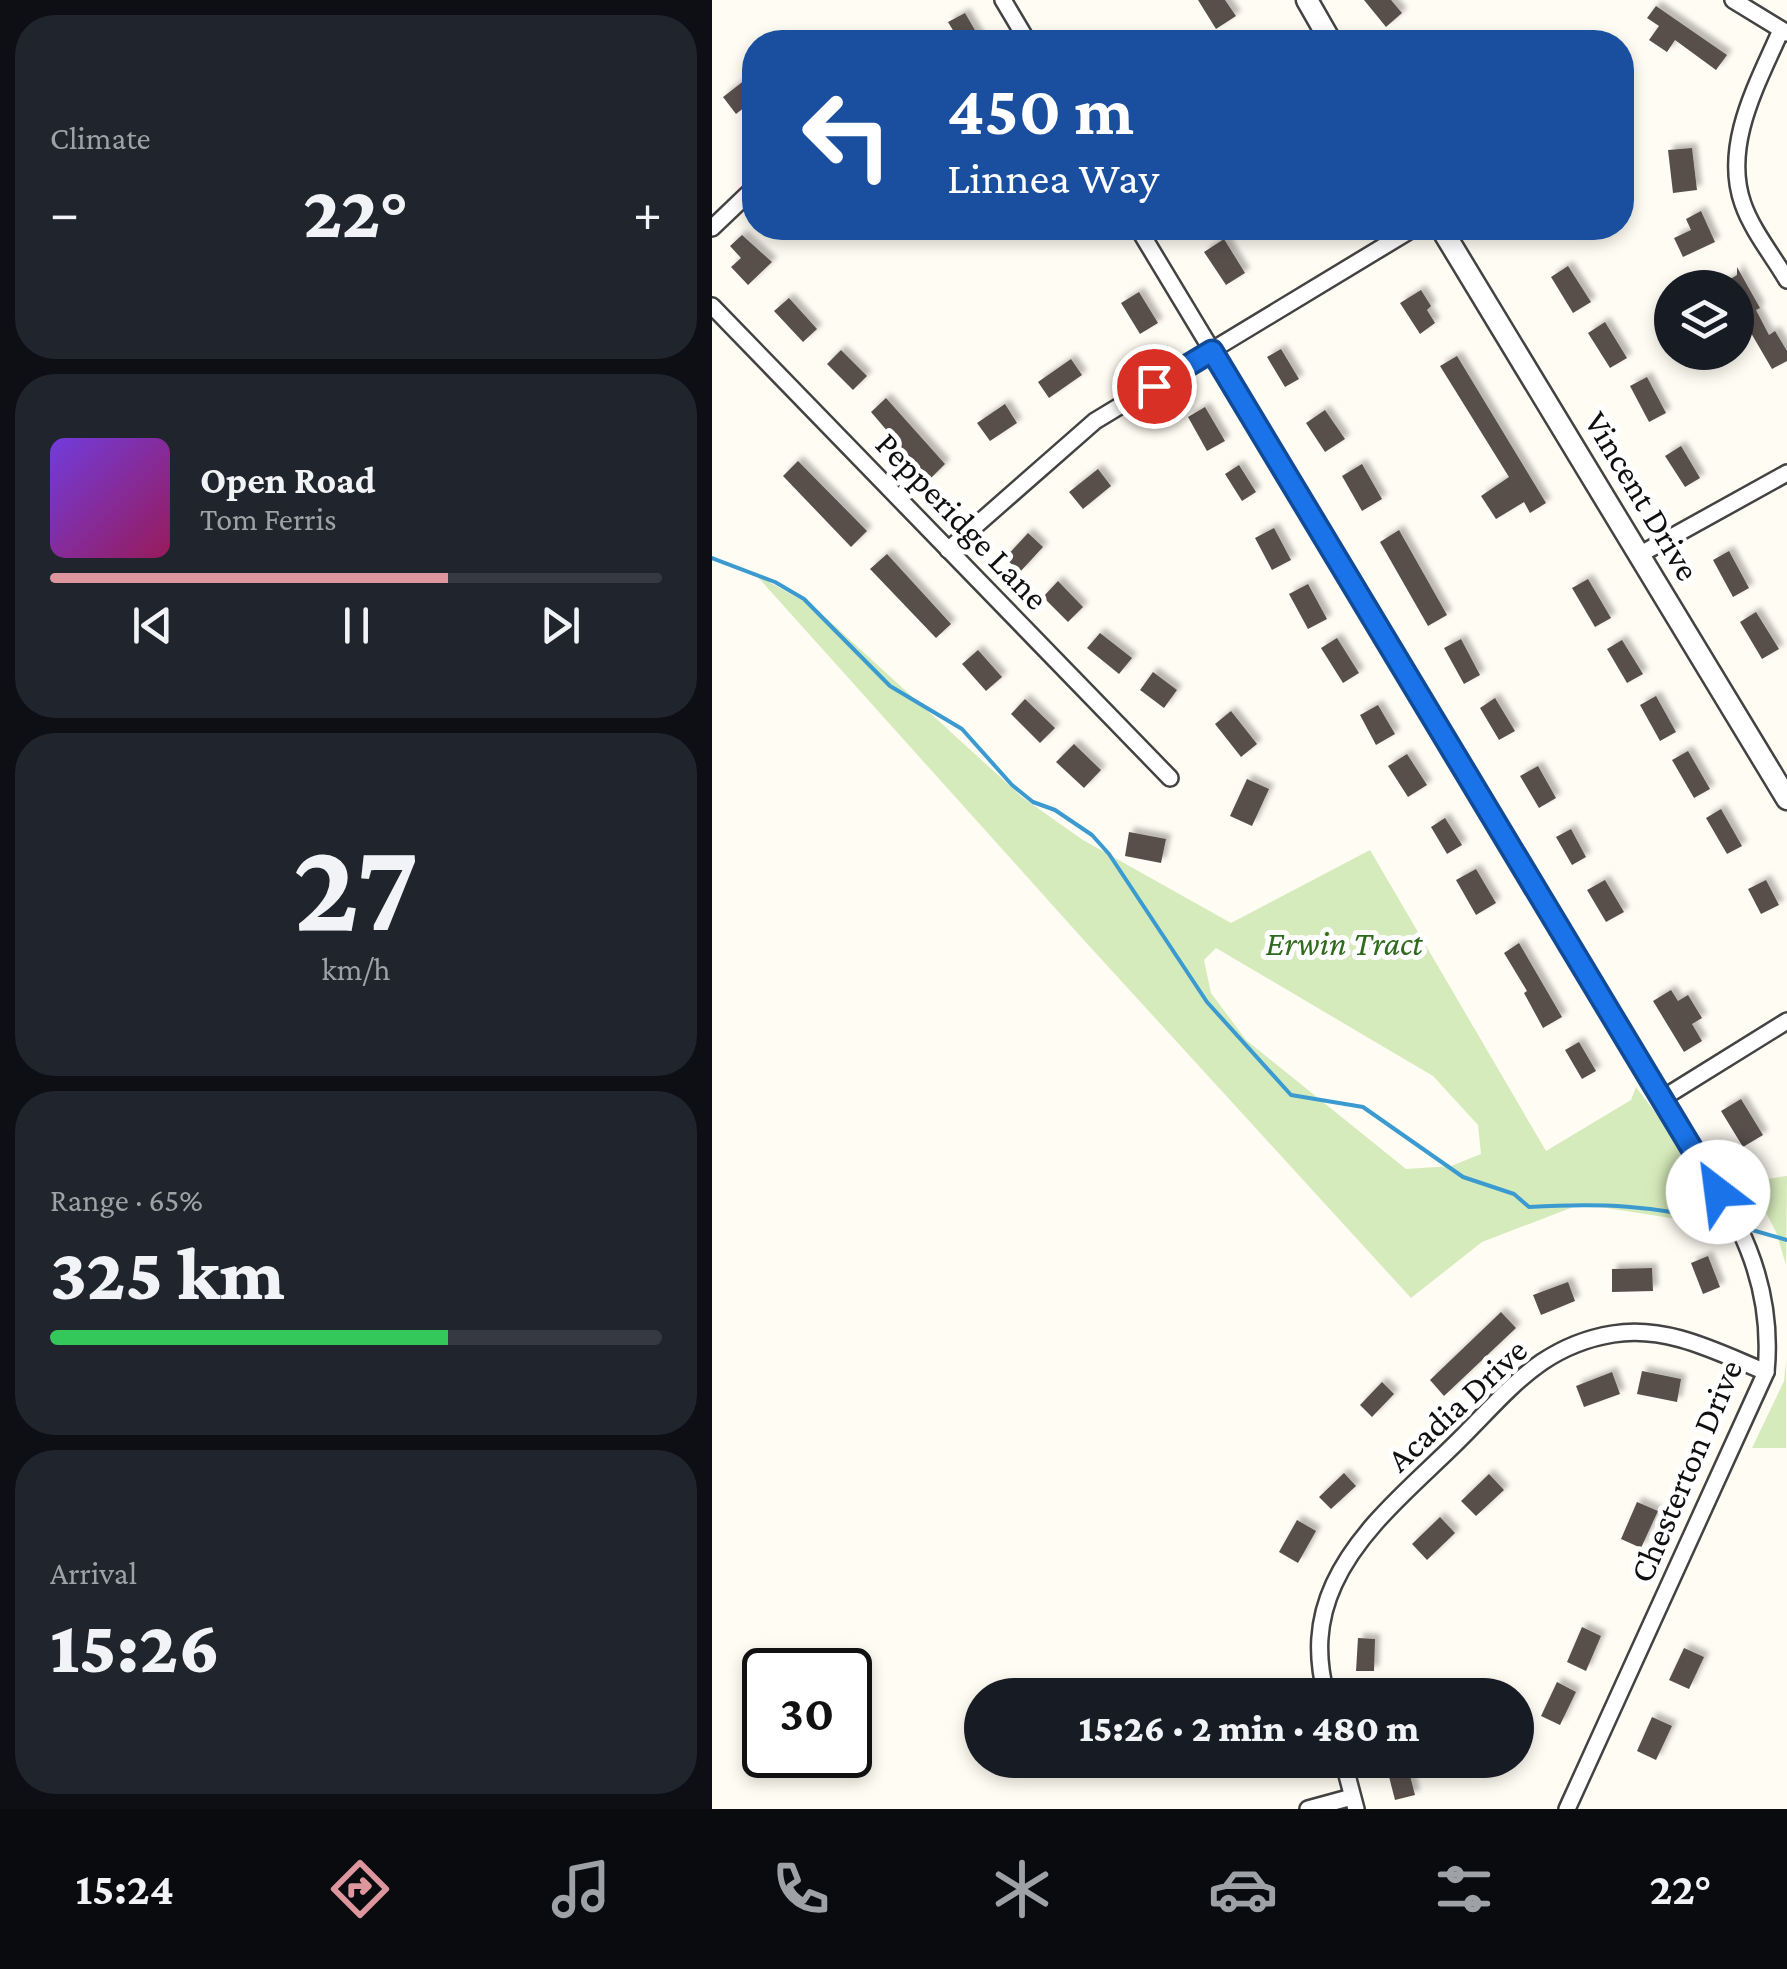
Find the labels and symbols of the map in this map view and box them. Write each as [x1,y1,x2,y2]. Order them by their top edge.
pin [1112,344,1197,429]
street label: Vincent Drive [1576,404,1708,588]
street label: Pepperidge Lane [868,424,1056,618]
park label: Erwin Tract [1265,924,1423,963]
position arrow [1666,1140,1770,1244]
street label: Acadia Drive [1379,1330,1535,1480]
street label: Chesterton Drive [1622,1354,1750,1588]
speed limit sign: 30 [742,1648,872,1778]

